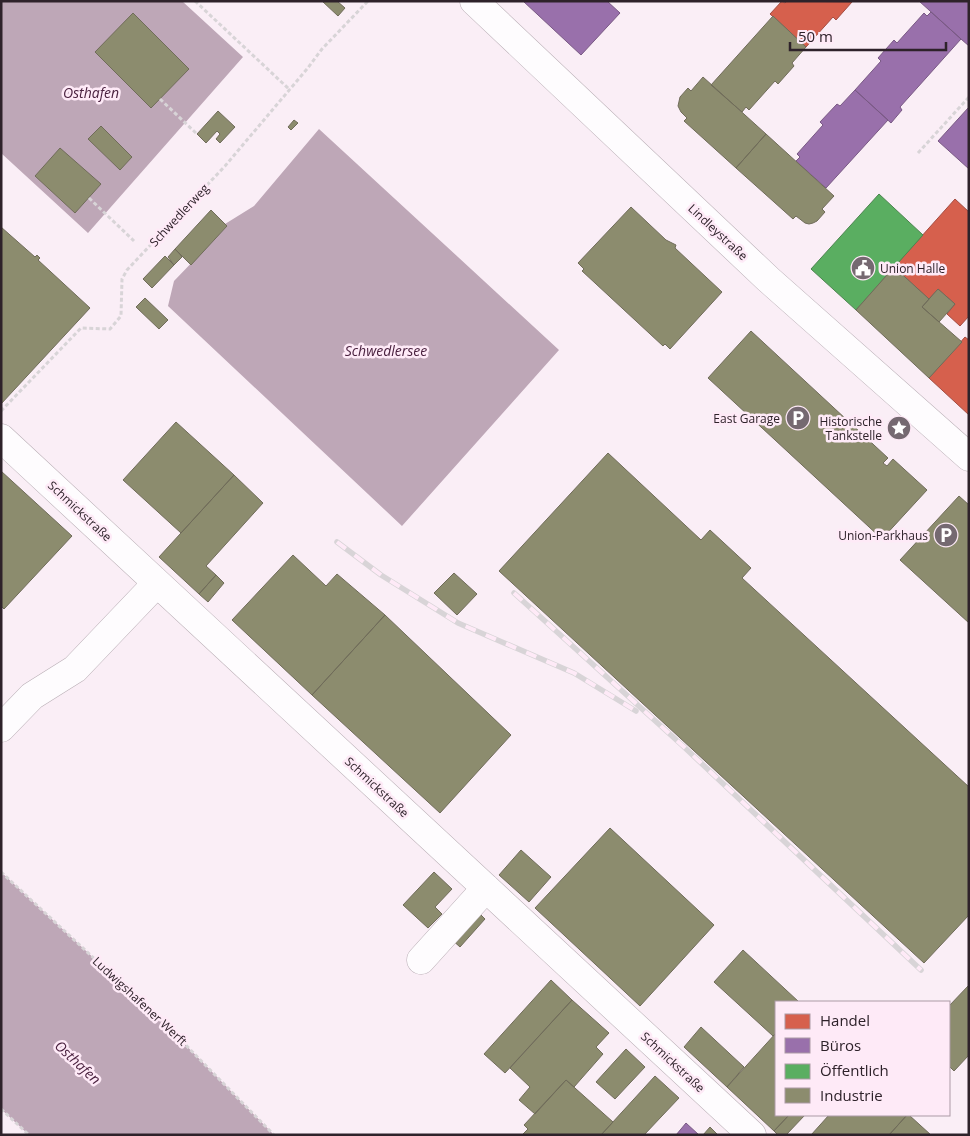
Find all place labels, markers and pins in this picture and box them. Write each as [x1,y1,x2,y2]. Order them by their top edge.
public building icon: Union Halle [850,255,876,281]
place label: Union Halle [880,260,945,277]
parking icon: East Garage [785,405,811,431]
place label: East Garage [713,410,780,427]
place label: Historische Tankstelle [819,413,882,444]
place icon: Historische Tankstelle [886,415,912,441]
parking icon: Union-Parkhaus [933,522,959,548]
place label: Union-Parkhaus [838,527,928,544]

